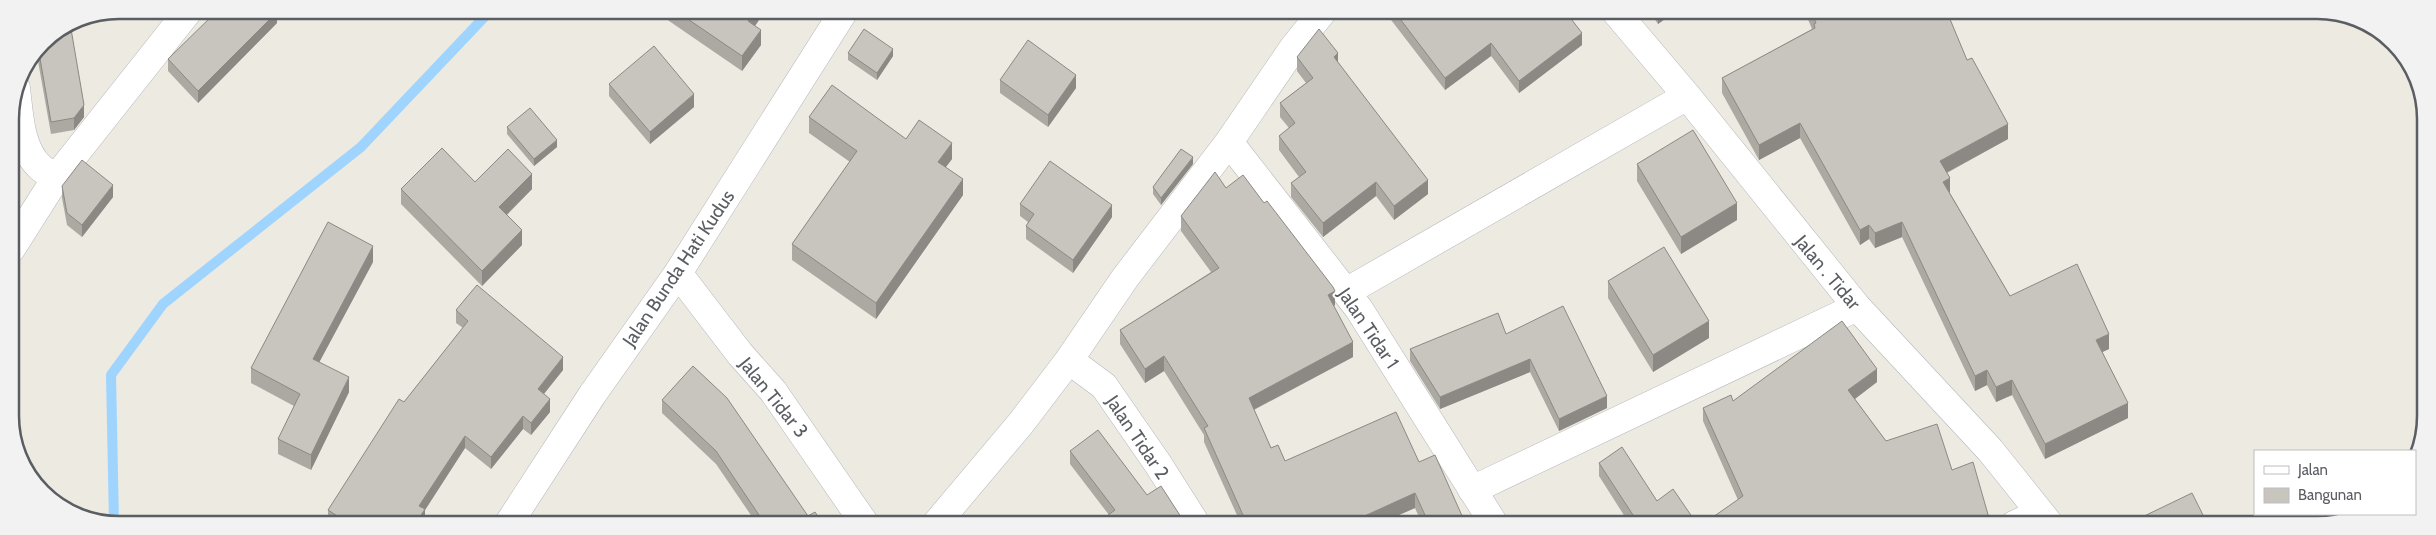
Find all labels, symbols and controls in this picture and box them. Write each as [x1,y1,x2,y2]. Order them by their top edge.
street label: Jalan Bunda Hati Kudus [617,186,739,352]
street label: Jalan . Tidar [1789,230,1865,314]
street label: Jalan Tidar 1 [1333,283,1404,373]
street label: Jalan Tidar 3 [734,352,813,442]
street label: Jalan Tidar 2 [1101,390,1174,484]
legend [2254,450,2416,515]
text: Jalan [2297,461,2328,479]
text: Bangunan [2298,486,2362,504]

